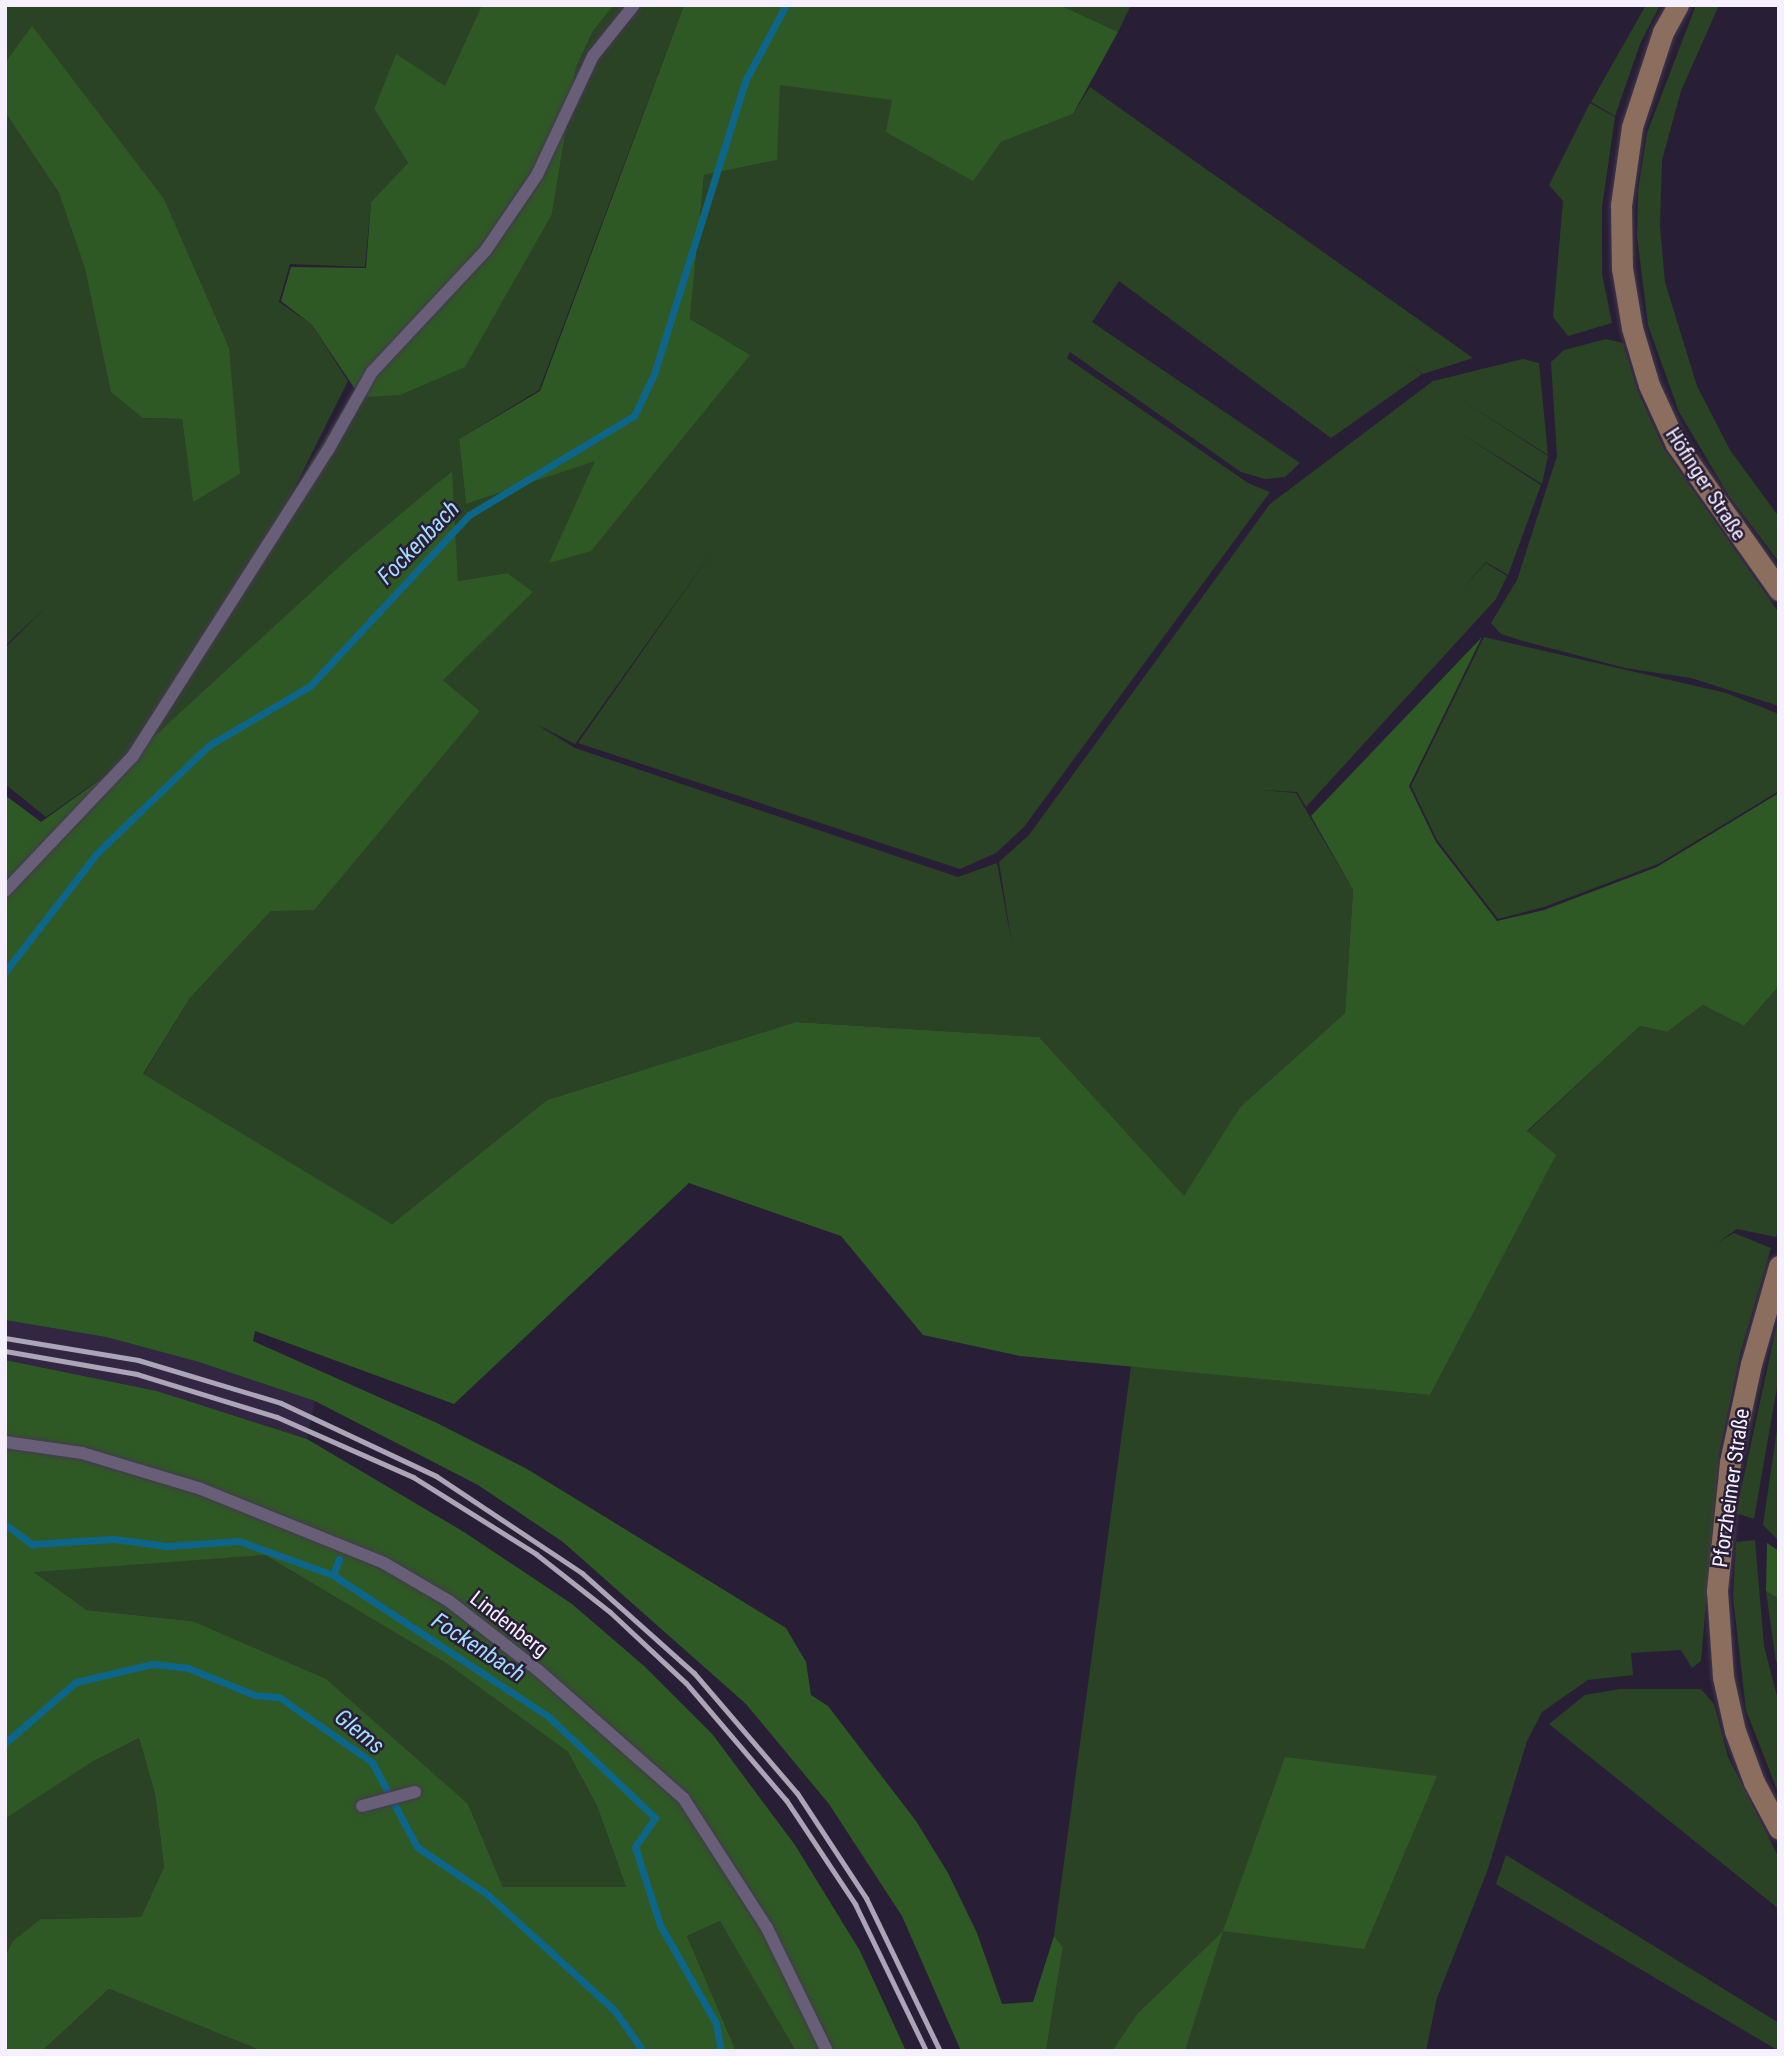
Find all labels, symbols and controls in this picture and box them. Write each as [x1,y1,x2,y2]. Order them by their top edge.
street label: Höfinger Straße [1660,423,1752,545]
water label: Fockenbach [372,495,466,591]
street label: Pforzheimer Straße [1707,1407,1755,1569]
street label: Lindenberg [465,1586,553,1662]
water label: Fockenbach [426,1608,530,1688]
water label: Glems [329,1704,389,1760]

